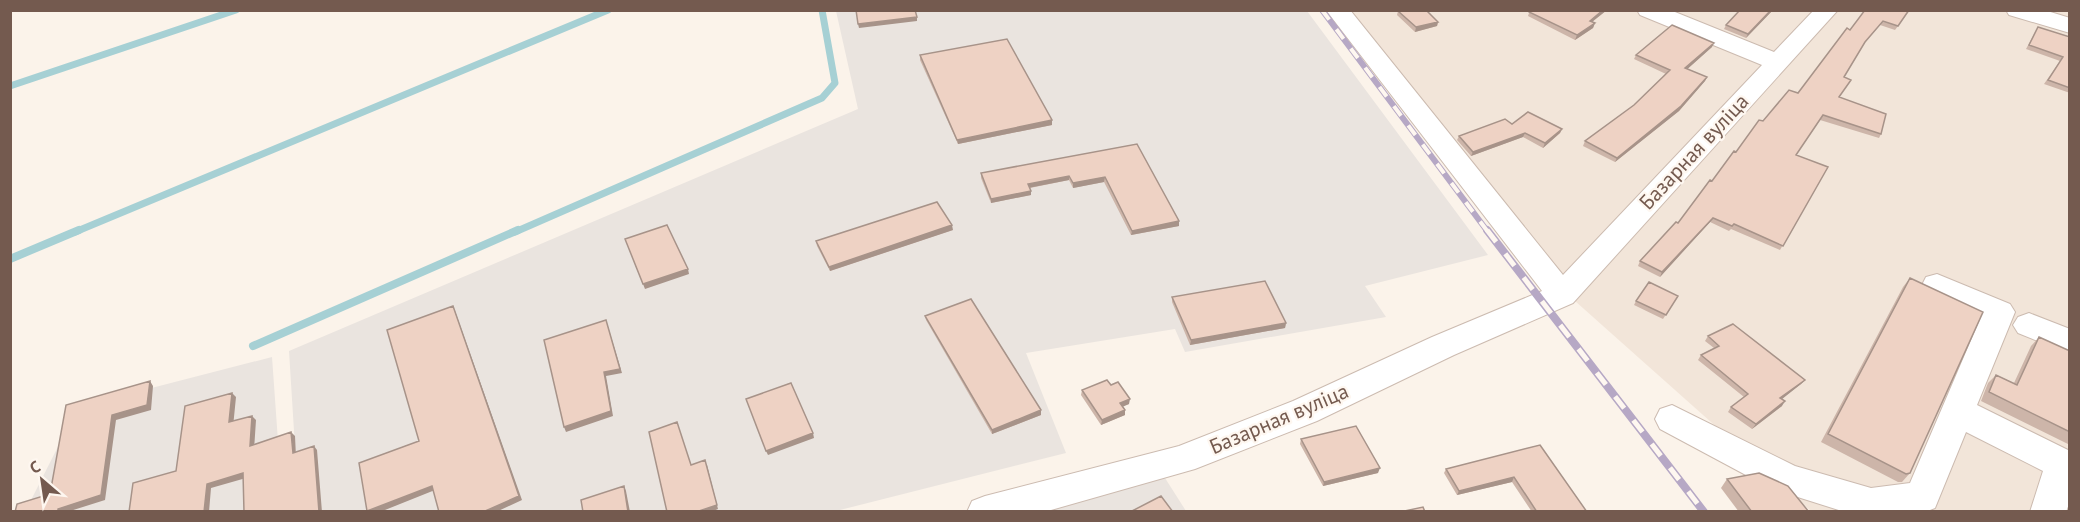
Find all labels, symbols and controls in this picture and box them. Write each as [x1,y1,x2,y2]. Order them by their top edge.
street label: Базарная вуліца [1633,88,1754,215]
street label: Базарная вуліца [1205,377,1352,460]
north arrow [12,450,72,510]
text: С [26,456,44,478]

